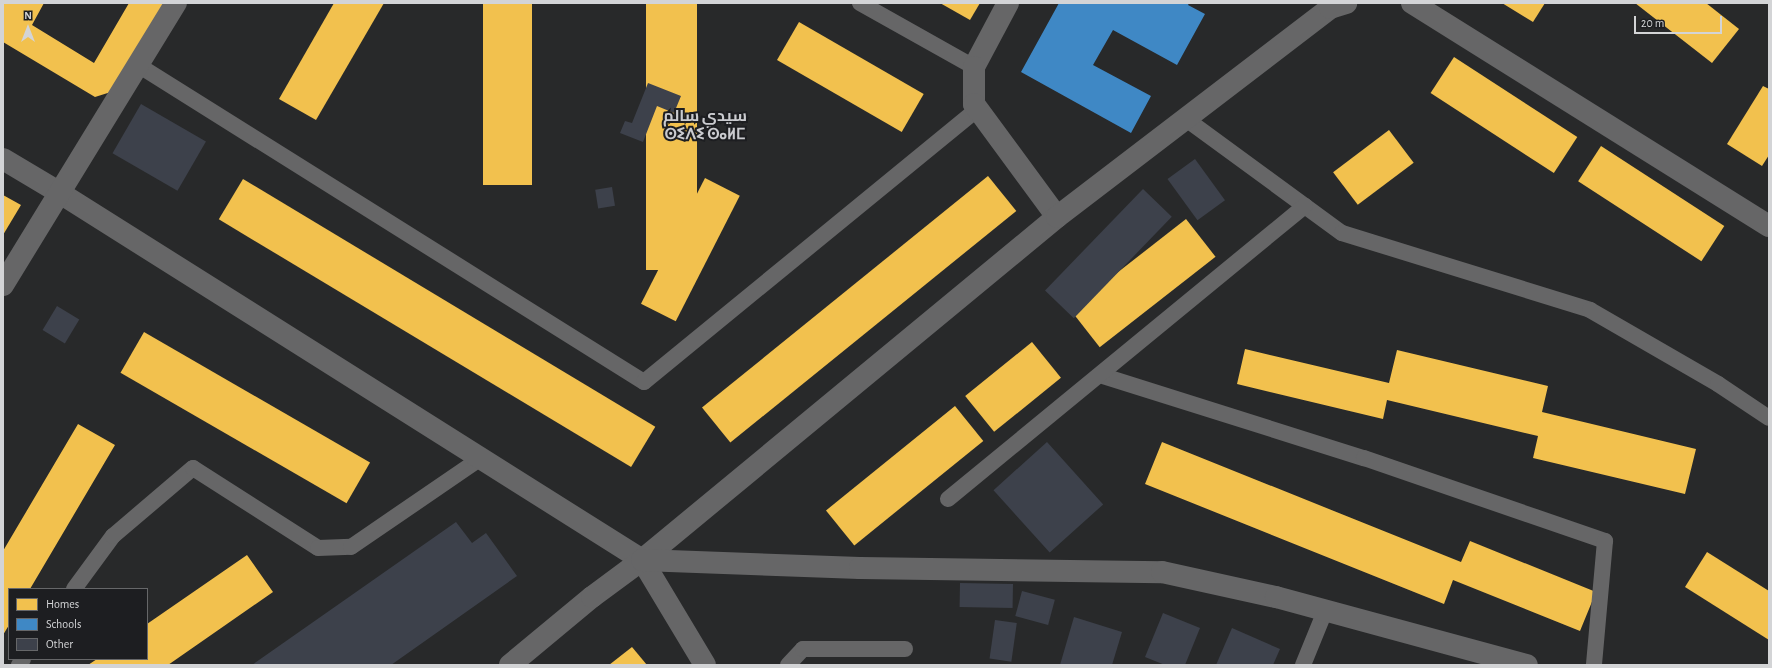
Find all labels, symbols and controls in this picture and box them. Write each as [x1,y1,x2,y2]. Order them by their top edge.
north arrow [8,8,48,48]
scale bar [1636,8,1724,34]
text: N [24,10,32,21]
text: 20 m [1641,17,1664,29]
district label: سيدي سالم ⵙⵉⴷⵉ ⵙⴰⵍⵎ [663,106,747,144]
legend [8,588,148,660]
text: Homes [46,598,79,610]
text: Schools [46,618,81,630]
text: Other [46,638,73,650]

